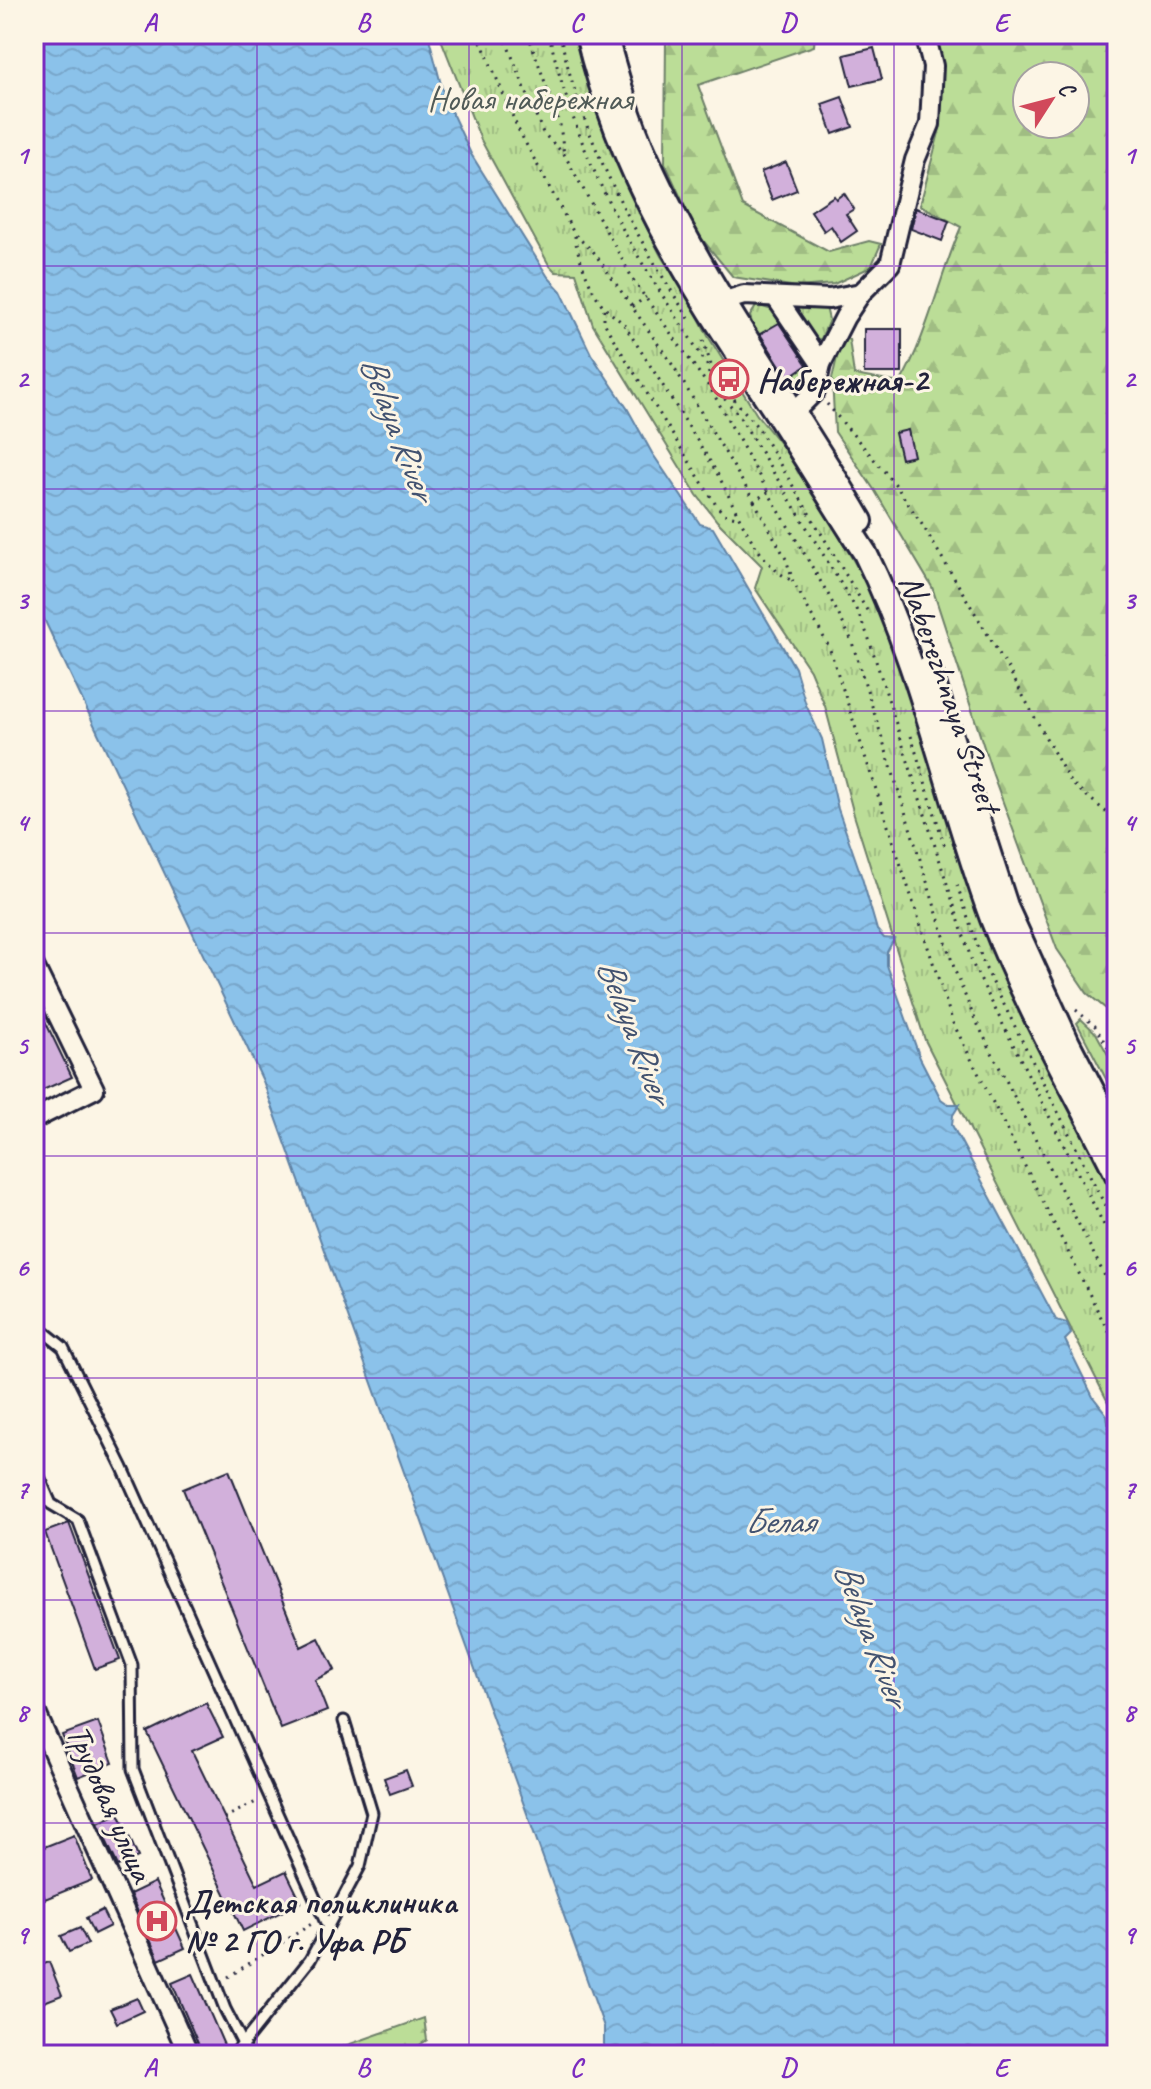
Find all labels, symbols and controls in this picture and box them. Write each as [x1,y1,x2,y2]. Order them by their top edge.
text: A [143,6,158,39]
text: B [356,6,372,39]
text: C [570,6,586,39]
text: D [780,6,798,39]
text: E [994,6,1012,39]
north arrow [1011,60,1091,140]
text: С [1052,76,1083,104]
park label: Новая набережная [427,77,635,120]
text: 1 [16,139,31,172]
text: 1 [1123,139,1138,172]
water label: Belaya River [350,349,449,511]
bus stop icon: Набережная-2 [708,358,750,400]
place label: Набережная-2 [757,358,930,401]
text: 2 [16,362,30,395]
text: 2 [1123,362,1137,395]
street label: Naberezhnaya Street [890,569,1013,822]
text: 3 [16,584,30,617]
text: 3 [1123,584,1137,617]
text: 4 [16,806,31,839]
text: 4 [1123,806,1138,839]
water label: Belaya River [587,952,686,1114]
text: 5 [16,1029,30,1062]
text: 5 [1123,1029,1137,1062]
text: 6 [16,1251,30,1284]
text: 6 [1123,1251,1137,1284]
text: 7 [16,1473,30,1506]
text: 7 [1123,1473,1137,1506]
water label: Белая [744,1498,819,1544]
water label: Belaya River [824,1555,923,1717]
text: 8 [16,1696,31,1729]
text: 8 [1123,1696,1138,1729]
street label: Трудовая улица [57,1718,165,1890]
place label: Детская поликлиника № 2 ГО г. Уфа РБ [185,1880,459,1962]
hospital icon: Детская поликлиника № 2 ГО г. Уфа РБ [136,1900,178,1942]
text: 9 [16,1918,30,1951]
text: 9 [1123,1918,1137,1951]
text: A [143,2051,158,2084]
text: B [356,2051,372,2084]
text: C [570,2051,586,2084]
text: D [780,2051,798,2084]
text: E [994,2051,1012,2084]

